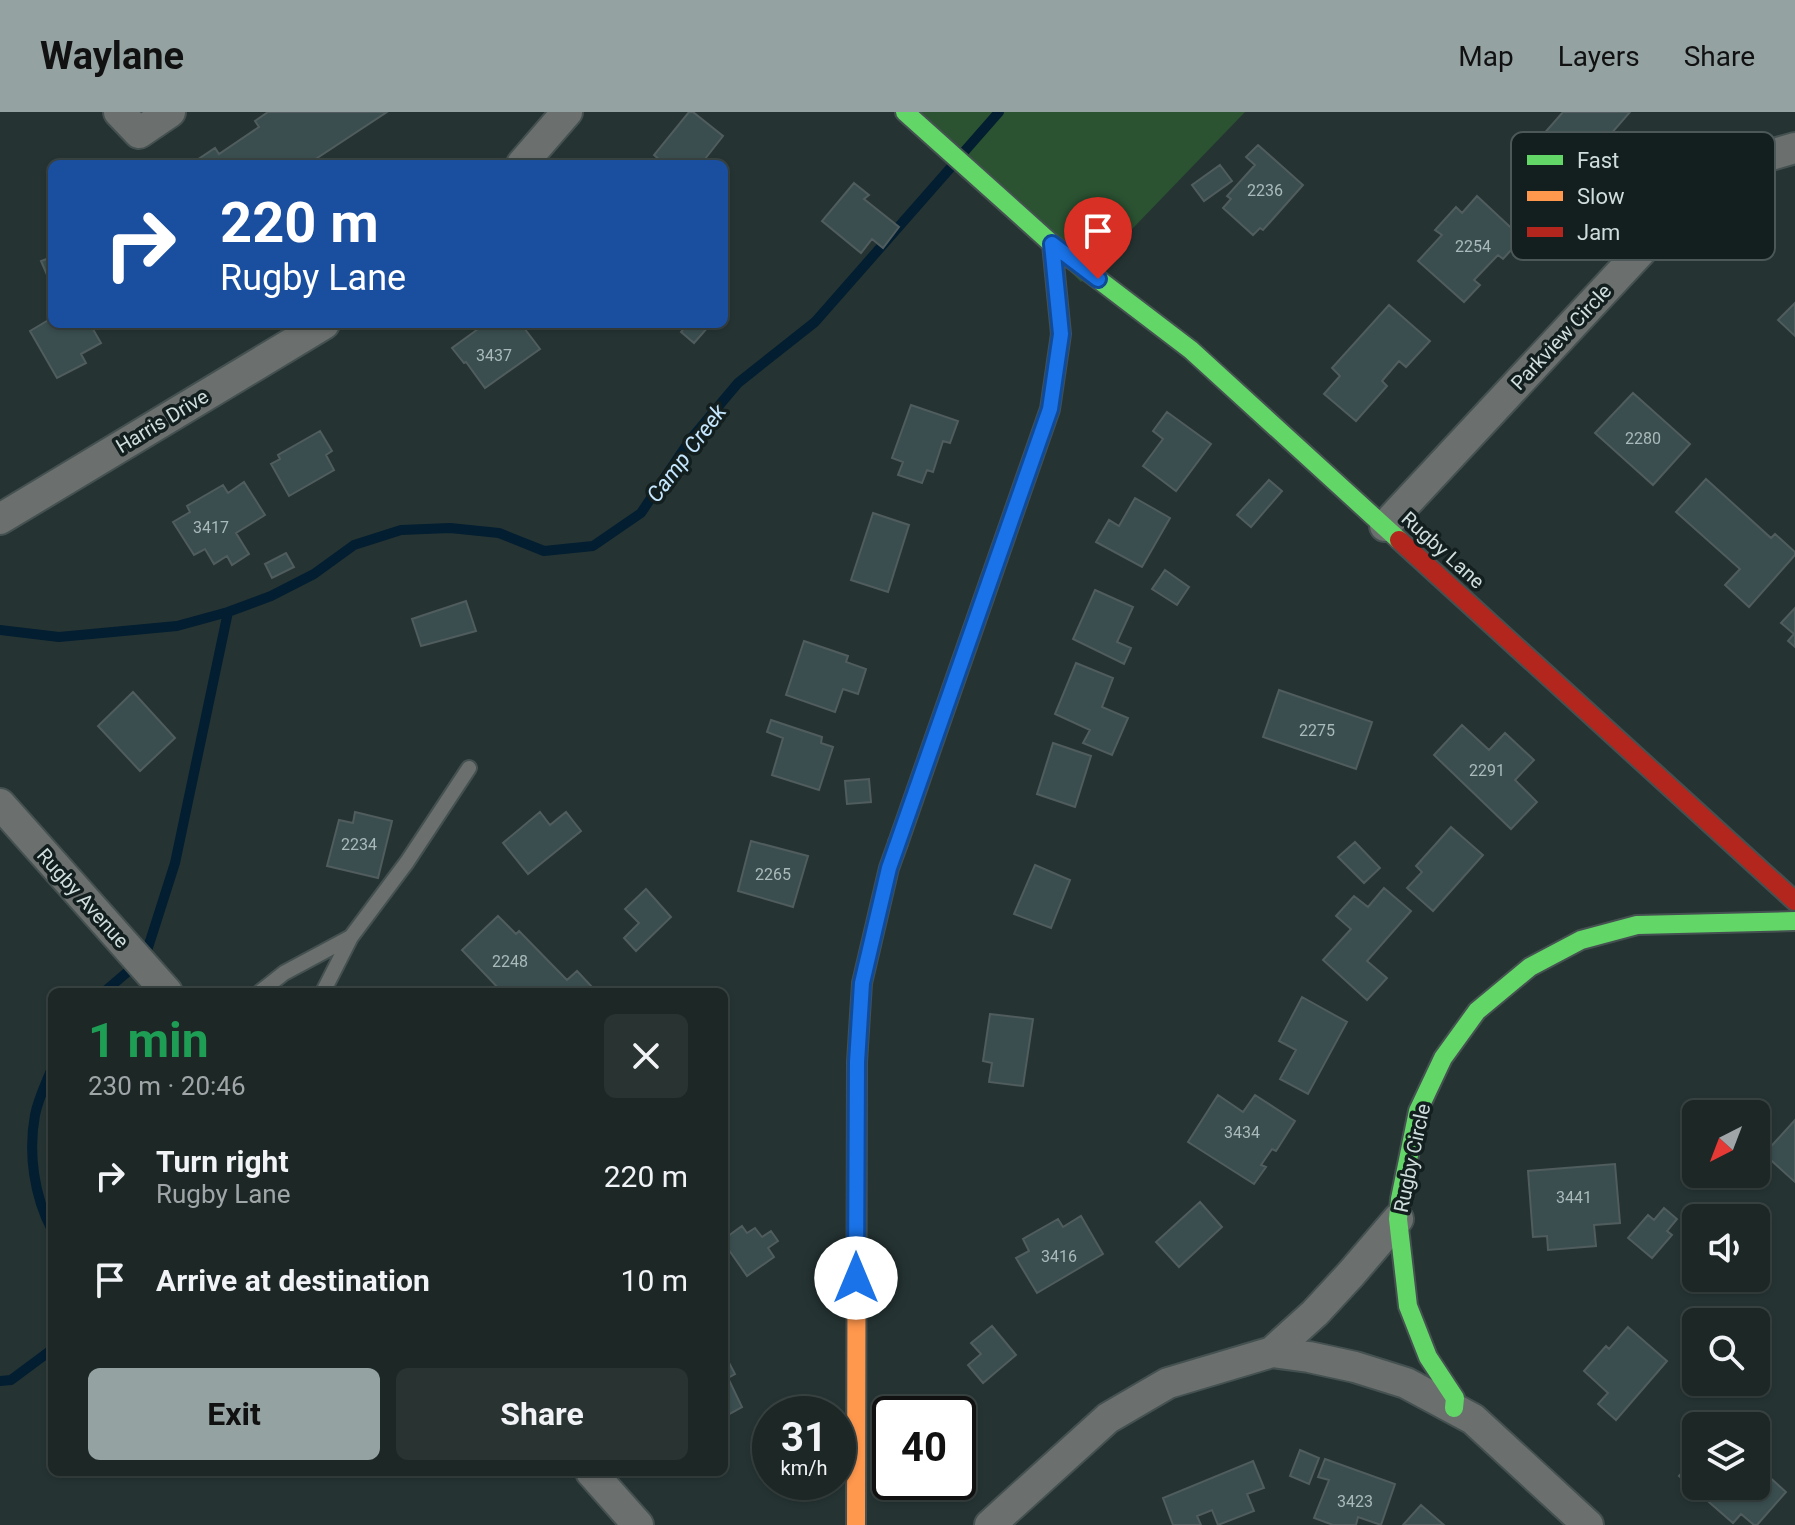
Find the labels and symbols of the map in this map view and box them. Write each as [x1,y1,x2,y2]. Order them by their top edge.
legend [1511,132,1775,260]
text: Fast [1577,148,1619,173]
house number: 2236 [1247,181,1283,200]
text: Slow [1577,184,1625,209]
pin [1064,197,1132,279]
text: Jam [1577,220,1620,245]
house number: 2254 [1455,237,1491,256]
street label: Parkview Circle [1506,279,1616,395]
house number: 3437 [476,346,512,365]
street label: Harris Drive [111,384,213,458]
water label: Camp Creek [642,399,732,507]
house number: 2280 [1625,429,1661,448]
street label: Rugby Lane [1397,506,1489,594]
house number: 3417 [193,518,229,537]
house number: 2275 [1299,721,1335,740]
house number: 2291 [1469,761,1505,780]
house number: 2234 [341,835,377,854]
street label: Rugby Avenue [32,843,134,953]
house number: 2265 [755,865,791,884]
house number: 2248 [492,952,528,971]
north arrow [1682,1100,1770,1188]
street label: Rugby Circle [1389,1101,1435,1215]
house number: 3434 [1224,1123,1260,1142]
house number: 3441 [1556,1188,1592,1207]
position arrow [814,1236,898,1320]
house number: 3416 [1041,1247,1077,1266]
speed limit sign: 40 [872,1396,976,1500]
house number: 3423 [1337,1492,1373,1511]

